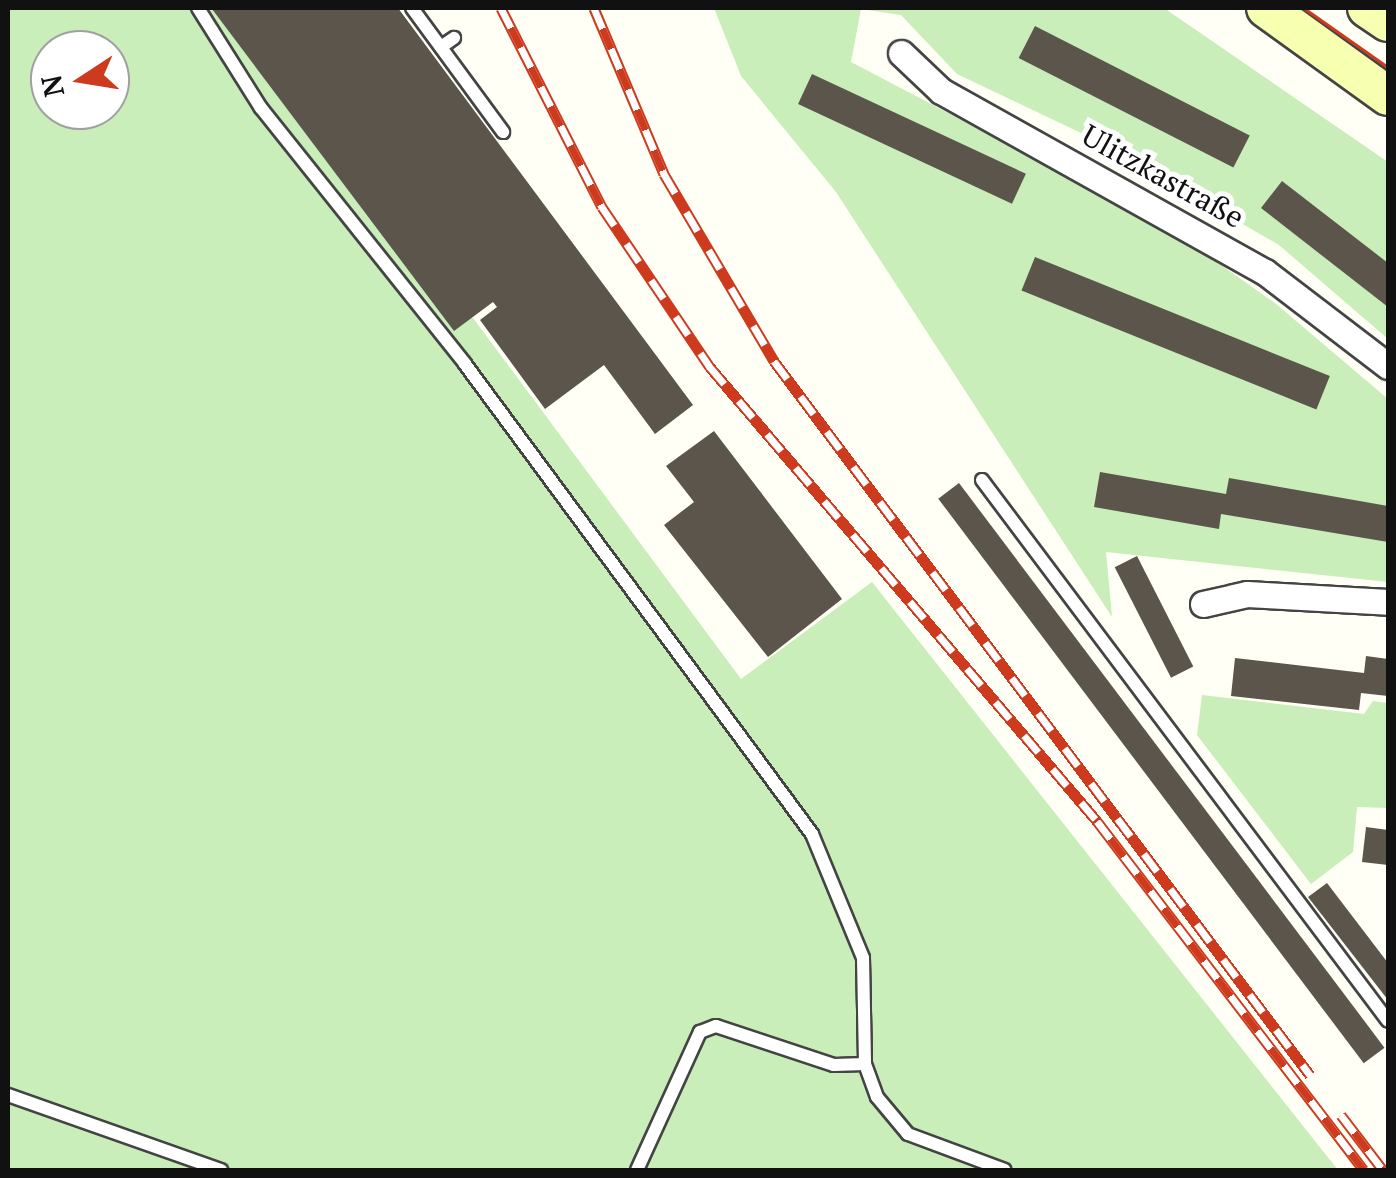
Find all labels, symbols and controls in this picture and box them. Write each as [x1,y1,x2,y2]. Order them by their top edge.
north arrow [30,30,130,130]
text: N [32,72,72,100]
street label: Ulitzkastraße [1076,117,1250,235]

